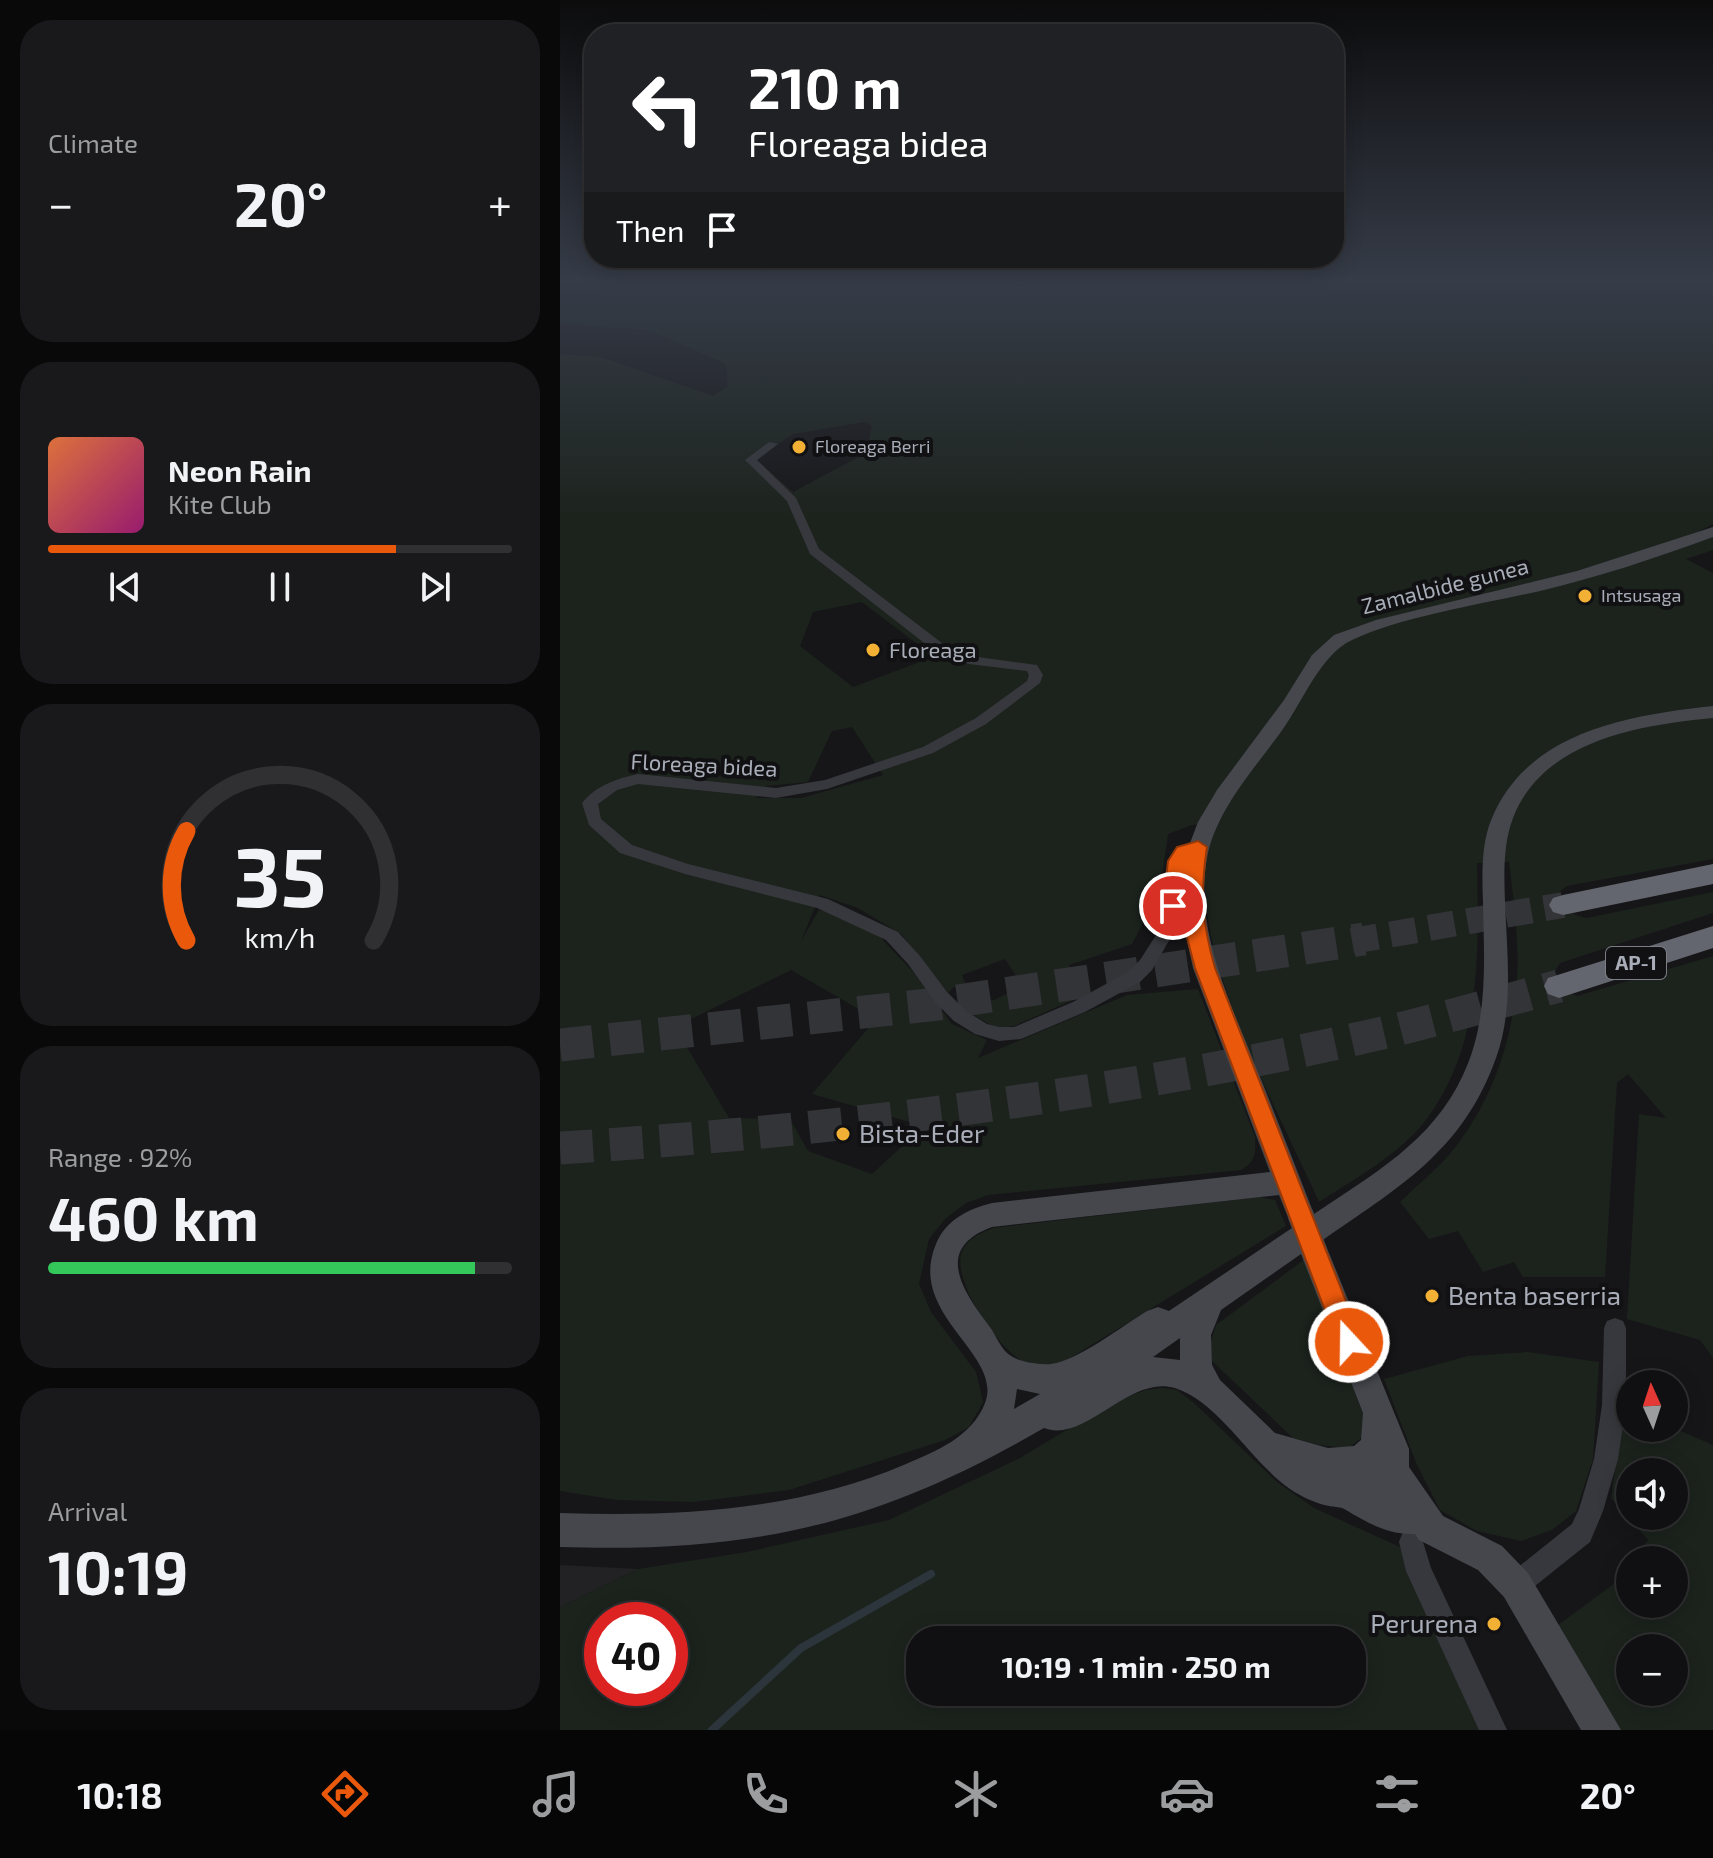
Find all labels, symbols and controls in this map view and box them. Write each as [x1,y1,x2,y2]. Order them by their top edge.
text: 210 m [748,53,902,120]
icon: left [616,56,720,160]
text: Floreaga bidea [748,121,988,164]
text: Climate [48,127,138,158]
text: 20° [234,167,327,239]
text: − [48,176,74,229]
text: + [488,176,512,229]
icon: arrive [700,208,744,252]
text: Then [616,212,684,248]
place label: Floreaga Berri [815,435,930,457]
marker: Floreaga Berri [790,438,808,456]
text: Neon Rain [168,452,312,488]
text: Kite Club [168,488,272,519]
street label: Zamalbide gunea [1359,552,1531,618]
icon: previous [103,565,147,609]
icon: pause [258,565,302,609]
icon: next [413,565,457,609]
place label: Intsusaga [1601,584,1681,606]
marker: Intsusaga [1576,587,1594,605]
place label: Floreaga [889,636,977,662]
marker: Floreaga [864,641,882,659]
street label: Floreaga bidea [630,747,778,781]
text: 35 [233,824,327,924]
pin [1139,872,1207,940]
icon: arrive [1151,884,1195,928]
text: km/h [245,919,315,954]
road number: AP-1 [1606,947,1666,979]
place label: Bista-Eder [859,1117,984,1148]
marker: Bista-Eder [834,1125,852,1143]
text: Range · 92% [48,1141,192,1172]
text: 460 km [48,1181,259,1253]
place label: Benta baserria [1448,1279,1621,1310]
marker: Benta baserria [1423,1287,1441,1305]
position arrow [1307,1300,1391,1384]
north arrow [1616,1370,1688,1442]
map controls [1616,1370,1688,1706]
button: sound [1616,1458,1688,1530]
text: Arrival [48,1495,127,1526]
text: 10:19 [48,1535,189,1607]
button: + [1616,1546,1688,1618]
speed limit sign: 40 [584,1602,688,1706]
place label: Perurena [1370,1607,1478,1638]
marker: Perurena [1485,1615,1503,1633]
button: − [1616,1634,1688,1706]
text: 10:19 · 1 min · 250 m [1001,1648,1271,1684]
icon: directions [317,1766,373,1822]
icon: music [528,1766,584,1822]
icon: phone [738,1766,794,1822]
icon: climate [948,1766,1004,1822]
icon: car [1159,1766,1215,1822]
icon: filters [1369,1766,1425,1822]
text: 10:18 [77,1773,163,1816]
text: 20° [1580,1773,1636,1816]

